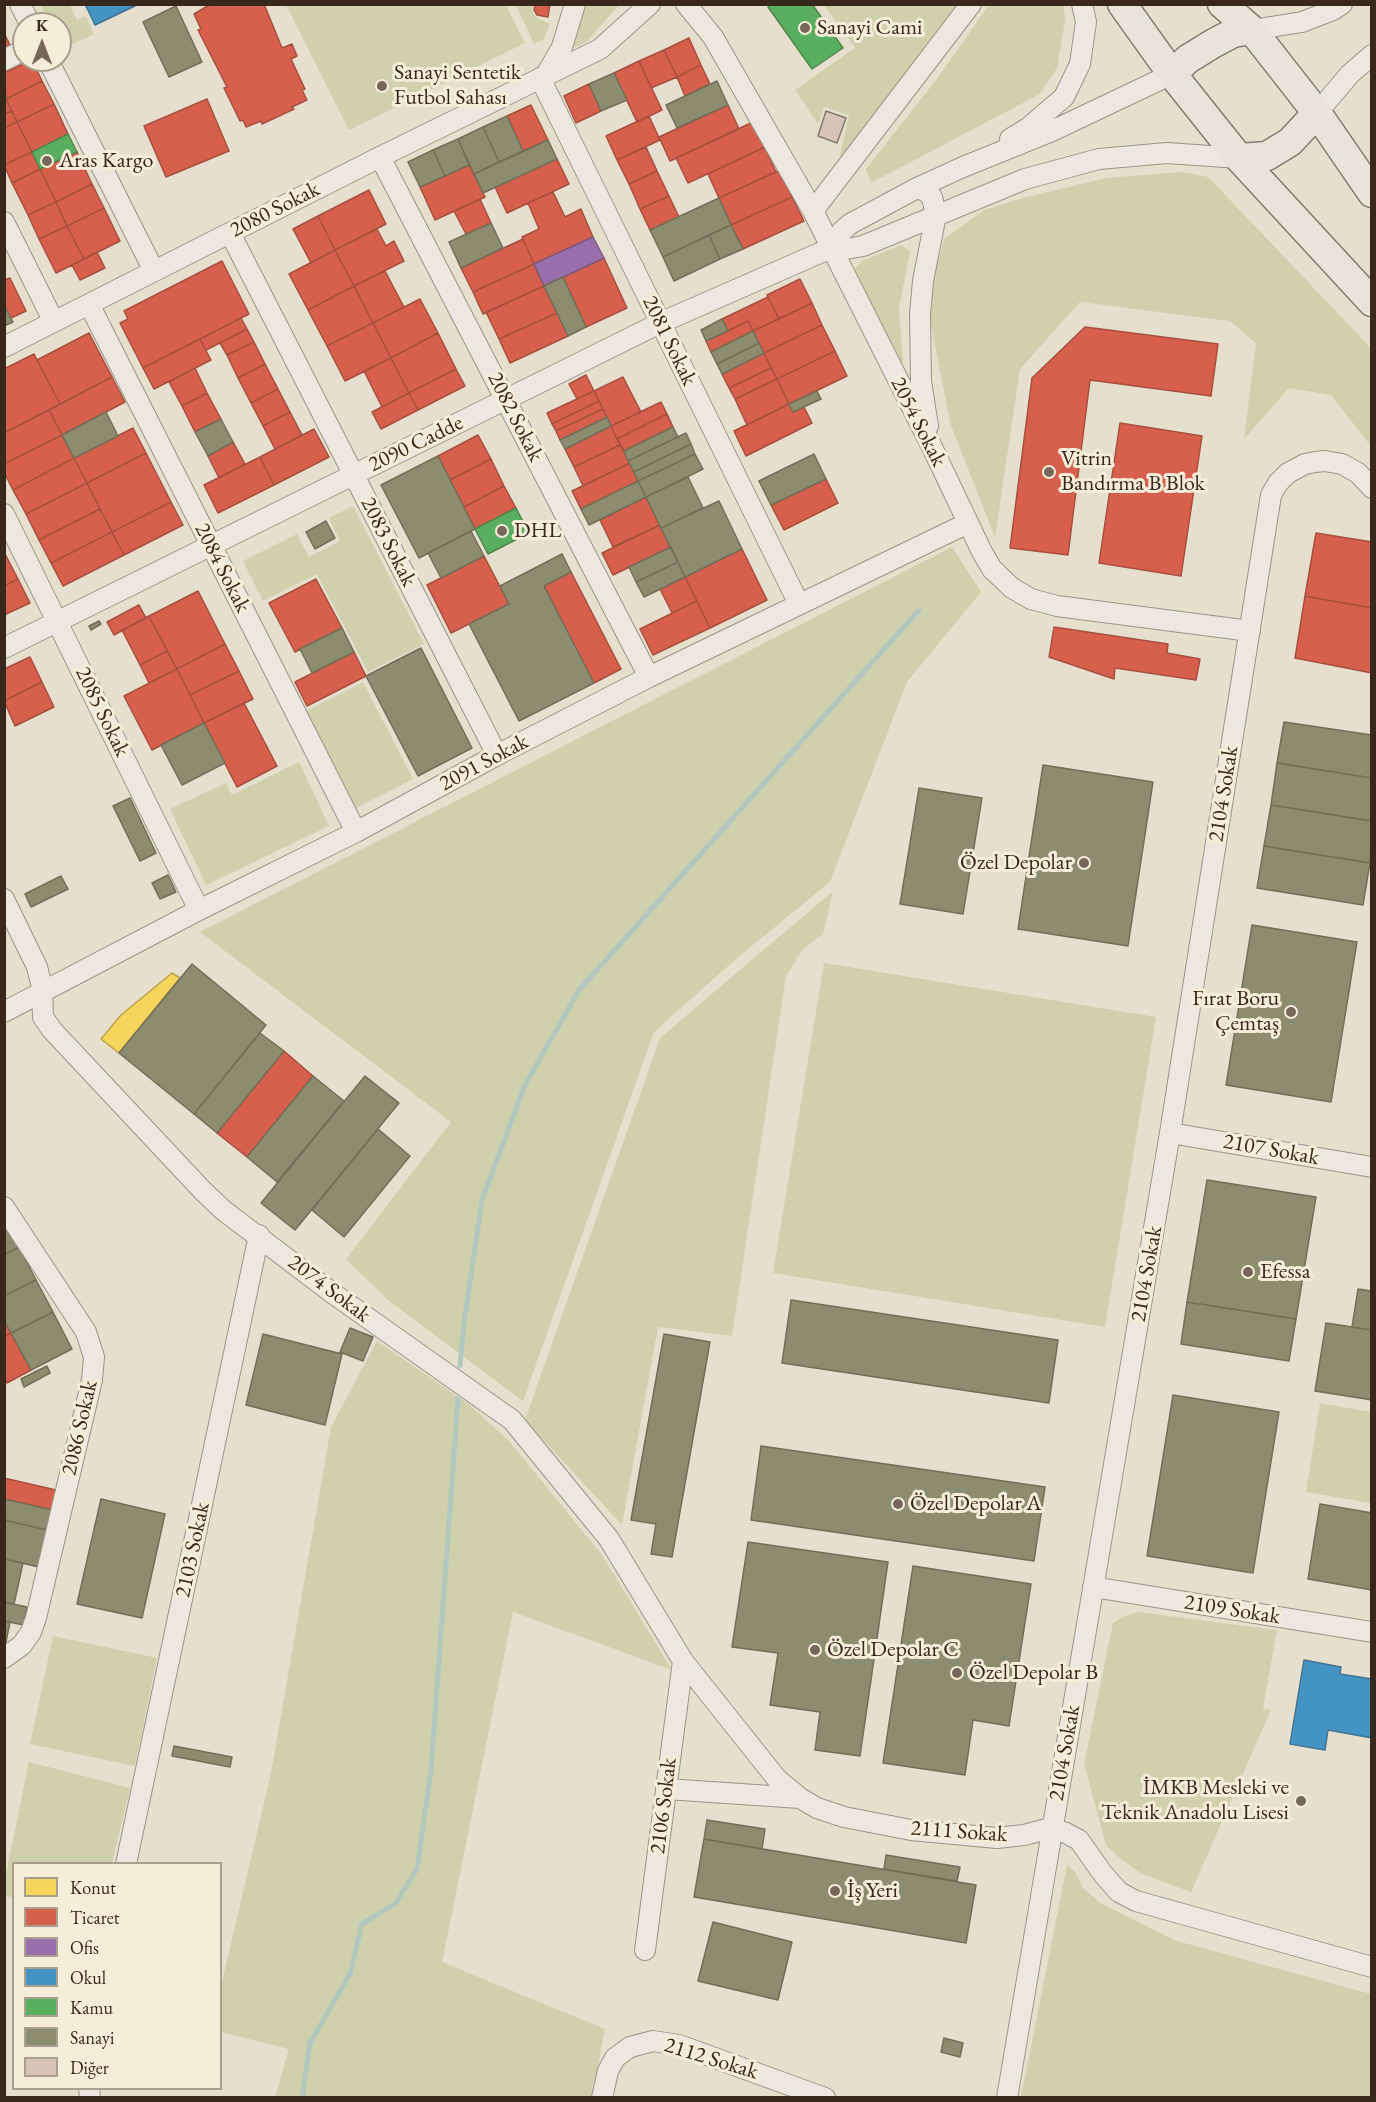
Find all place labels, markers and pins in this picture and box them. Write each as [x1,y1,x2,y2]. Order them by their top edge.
place label: Sanayi Cami [817,15,923,41]
marker: Sanayi Cami [798,21,812,35]
place label: Sanayi Sentetik Futbol Sahası [394,60,521,112]
marker: Sanayi Sentetik Futbol Sahası [375,79,389,93]
place label: Aras Kargo [59,148,153,174]
marker: Aras Kargo [40,154,54,168]
place label: Vitrin Bandırma B Blok [1061,446,1205,498]
marker: Vitrin Bandırma B Blok [1042,465,1056,479]
place label: DHL [514,518,561,544]
marker: DHL [495,524,509,538]
place label: Özel Depolar [960,850,1072,876]
marker: Özel Depolar [1077,856,1091,870]
place label: Fırat Boru Çemtaş [1192,986,1279,1038]
marker: Fırat Boru Çemtaş [1284,1005,1298,1019]
place label: Efessa [1260,1259,1310,1285]
marker: Efessa [1241,1265,1255,1279]
place label: Özel Depolar A [910,1491,1042,1517]
marker: Özel Depolar A [891,1497,905,1511]
place label: Özel Depolar C [827,1637,959,1663]
marker: Özel Depolar C [808,1643,822,1657]
place label: Özel Depolar B [969,1660,1098,1686]
marker: Özel Depolar B [950,1666,964,1680]
place label: İMKB Mesleki ve Teknik Anadolu Lisesi [1101,1775,1289,1826]
marker: İMKB Mesleki ve Teknik Anadolu Lisesi [1294,1794,1308,1808]
place label: İş Yeri [847,1878,898,1904]
marker: İş Yeri [828,1884,842,1898]

